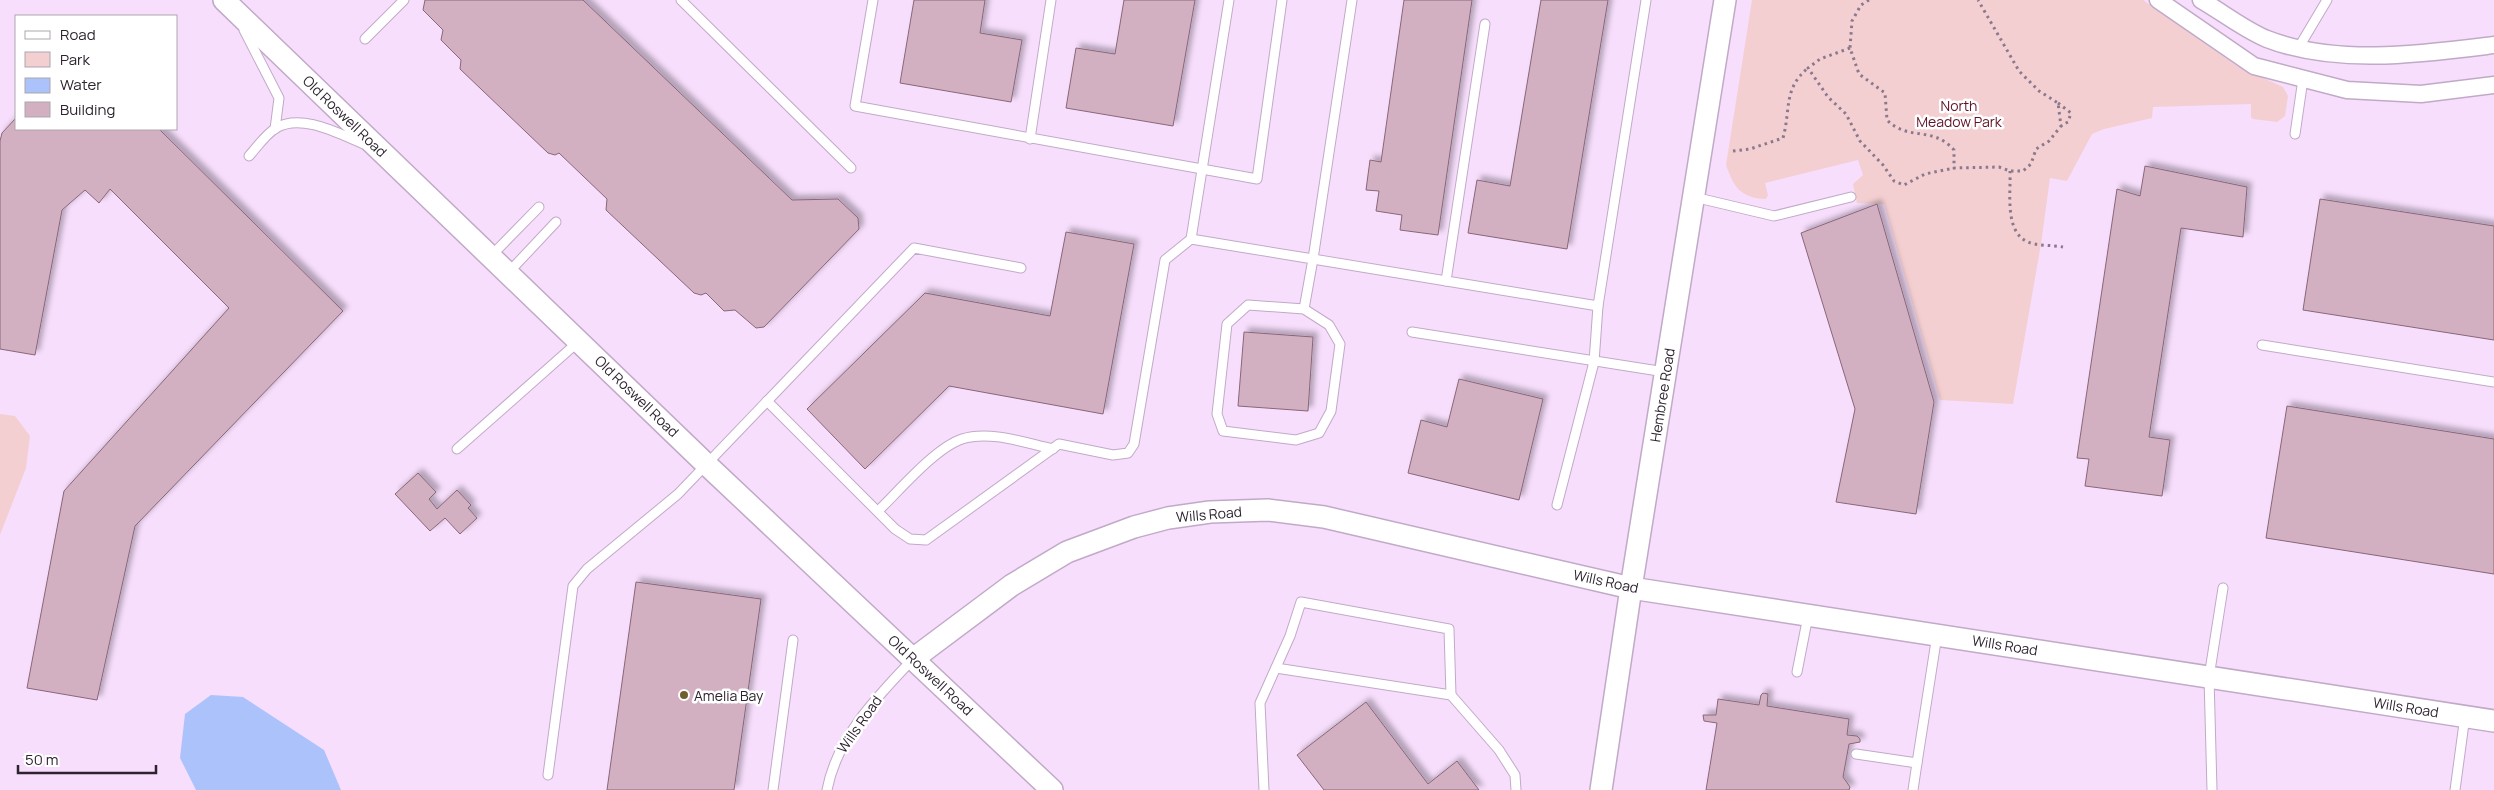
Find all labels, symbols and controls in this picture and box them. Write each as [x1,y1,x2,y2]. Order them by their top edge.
legend [15,15,178,130]
text: Road [60,24,96,45]
text: Park [60,49,90,70]
street label: Old Roswell Road [299,71,391,161]
text: Water [60,74,102,95]
park label: North Meadow Park [1916,96,2003,131]
text: Building [60,99,115,120]
street label: Hembree Road [1645,347,1679,443]
street label: Old Roswell Road [591,351,683,441]
street label: Wills Road [1175,502,1243,526]
street label: Wills Road [1572,565,1640,597]
street label: Wills Road [1971,630,2039,660]
street label: Old Roswell Road [884,631,978,719]
place label: Amelia Bay [694,686,764,705]
marker: Amelia Bay [678,689,690,701]
street label: Wills Road [832,692,886,756]
street label: Wills Road [2372,692,2440,722]
scale bar [18,742,155,774]
text: 50 m [25,749,59,770]

